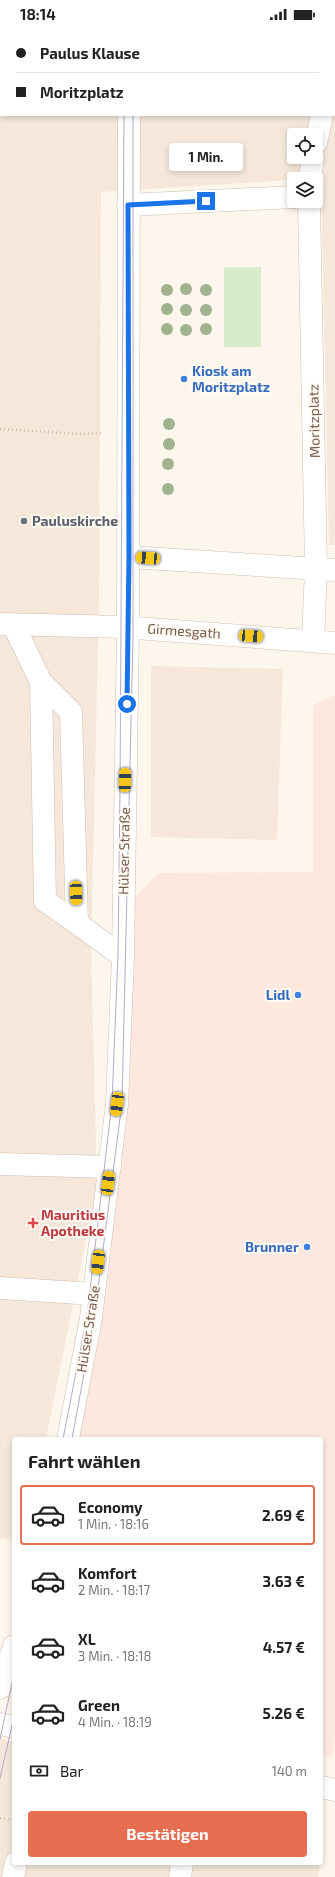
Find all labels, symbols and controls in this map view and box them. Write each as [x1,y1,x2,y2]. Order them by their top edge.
text: 18:14 [20,5,56,23]
text: Paulus Klause [40,44,140,62]
text: Moritzplatz [40,83,124,101]
map controls [287,128,323,208]
button: locate [287,128,323,164]
callout: 1 Min. [169,143,243,171]
text: 1 Min. [189,149,223,165]
button: layers [287,172,323,208]
route end [197,192,215,210]
place label: Kiosk am Moritzplatz [192,362,270,395]
marker: Kiosk am Moritzplatz [179,374,189,384]
street label: Moritzplatz [304,384,323,458]
place label: Pauluskirche [32,512,118,529]
marker: Pauluskirche [19,516,29,526]
car [136,551,160,565]
street label: Girmesgath [147,619,221,642]
car [239,629,263,643]
route start [118,695,136,713]
car [119,768,131,792]
street label: Hülser Straße [114,807,133,895]
car [70,881,82,905]
place label: Lidl [266,986,290,1003]
marker: Lidl [293,990,303,1000]
car [110,1091,124,1117]
car [101,1170,115,1196]
place label: Mauritius Apotheke [41,1206,105,1239]
marker: Mauritius Apotheke [28,1218,38,1228]
place label: Brunner [245,1238,299,1255]
marker: Brunner [302,1242,312,1252]
car [91,1249,105,1275]
street label: Hülser Straße [72,1284,103,1374]
text: Fahrt wählen [28,1450,141,1472]
icon: car [30,1497,66,1533]
text: Economy [78,1498,143,1516]
text: 2.69 € [262,1506,305,1524]
text: 1 Min. · 18:16 [78,1516,149,1532]
icon: car [30,1563,66,1599]
text: Komfort [78,1564,137,1582]
text: 3.63 € [263,1572,305,1590]
text: 2 Min. · 18:17 [78,1582,150,1598]
icon: car [30,1629,66,1665]
text: XL [78,1630,96,1648]
text: 4.57 € [263,1638,305,1656]
text: 3 Min. · 18:18 [78,1648,151,1664]
icon: car [30,1695,66,1731]
text: Green [78,1696,120,1714]
text: 5.26 € [263,1704,305,1722]
text: 4 Min. · 18:19 [78,1714,152,1730]
icon: cash [28,1760,50,1782]
text: Bar [60,1762,84,1780]
text: 140 m [272,1763,307,1779]
button: Bestätigen [28,1811,307,1857]

